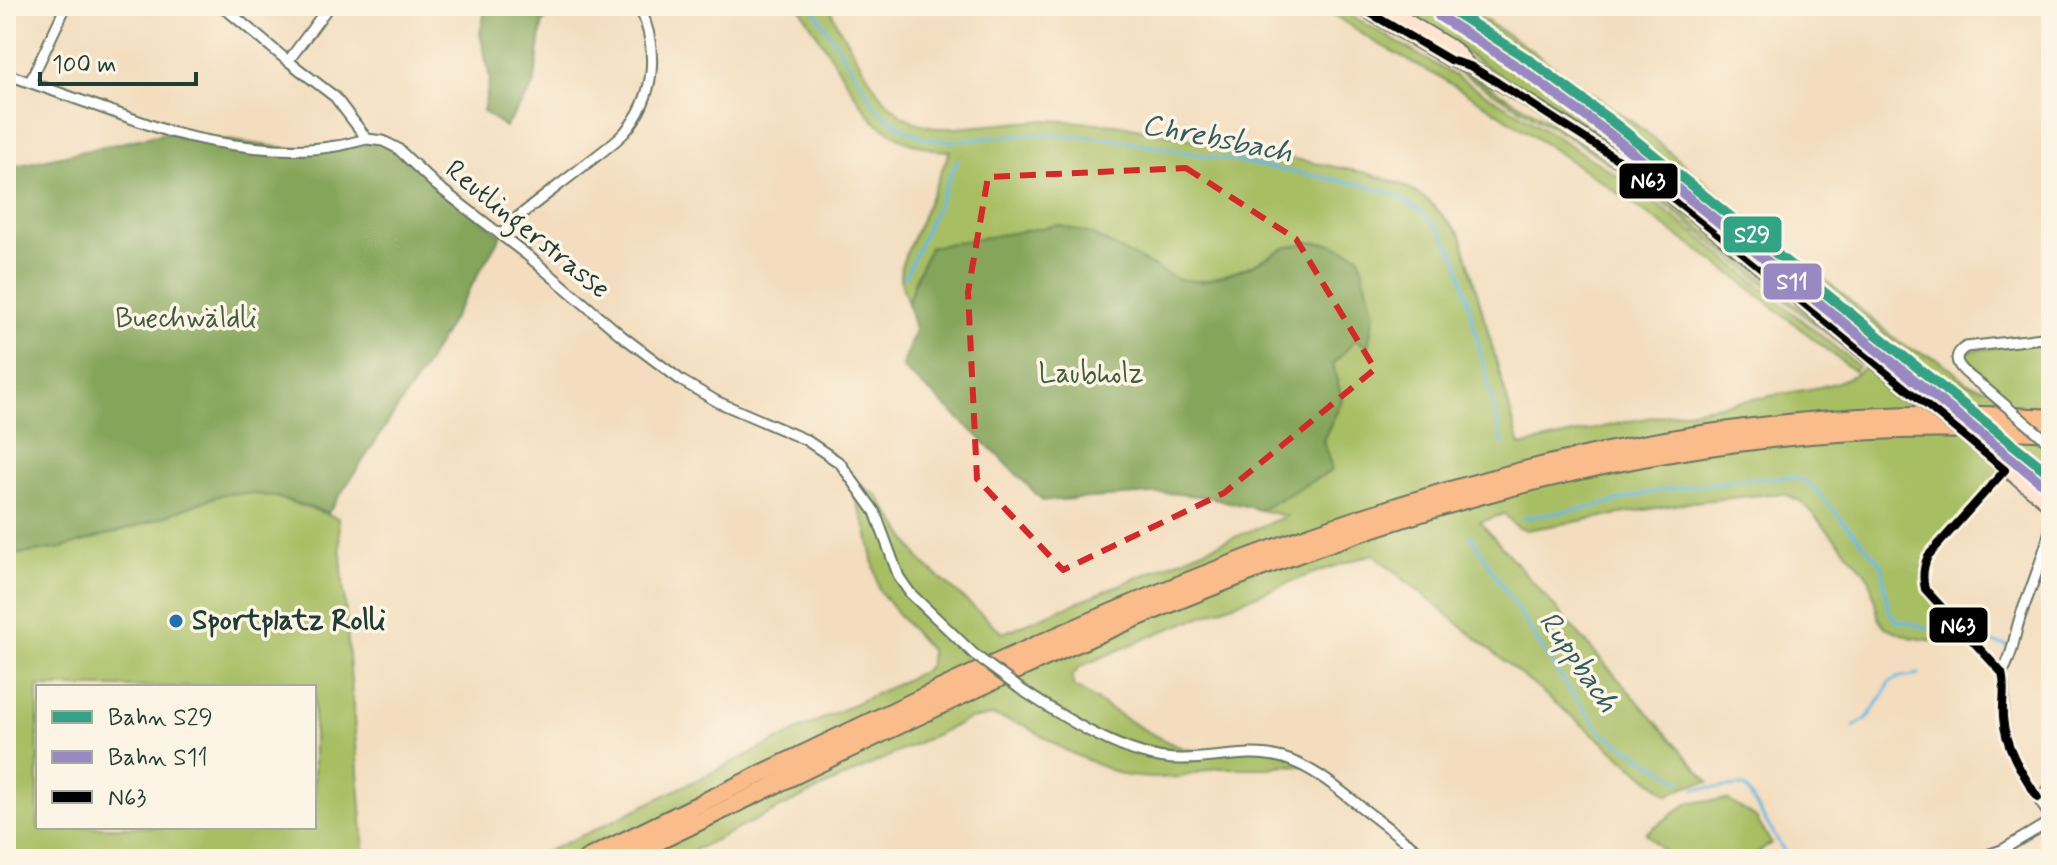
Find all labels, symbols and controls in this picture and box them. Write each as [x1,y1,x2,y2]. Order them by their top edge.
scale bar [40,36,196,86]
text: 100 m [52,50,116,81]
water label: Chrebsbach [1139,105,1295,173]
street label: Reutlingerstrasse [435,152,617,310]
line badge: N63 [1618,162,1679,200]
text: N63 [1630,168,1666,196]
line badge: S29 [1722,215,1783,254]
text: S29 [1734,222,1770,250]
line badge: S11 [1762,262,1823,301]
text: S11 [1776,269,1808,297]
park label: Buechwäldli [115,301,257,338]
park label: Laubholz [1038,356,1144,393]
place label: Sportplatz Rolli [192,603,386,640]
water label: Ruppbach [1529,604,1627,720]
line badge: N63 [1928,606,1989,644]
marker: Sportplatz Rolli [167,612,185,630]
text: N63 [1940,613,1976,641]
legend [36,685,316,829]
text: Bahn S29 [108,703,213,734]
text: Bahn S11 [108,743,208,774]
text: N63 [108,783,146,814]

